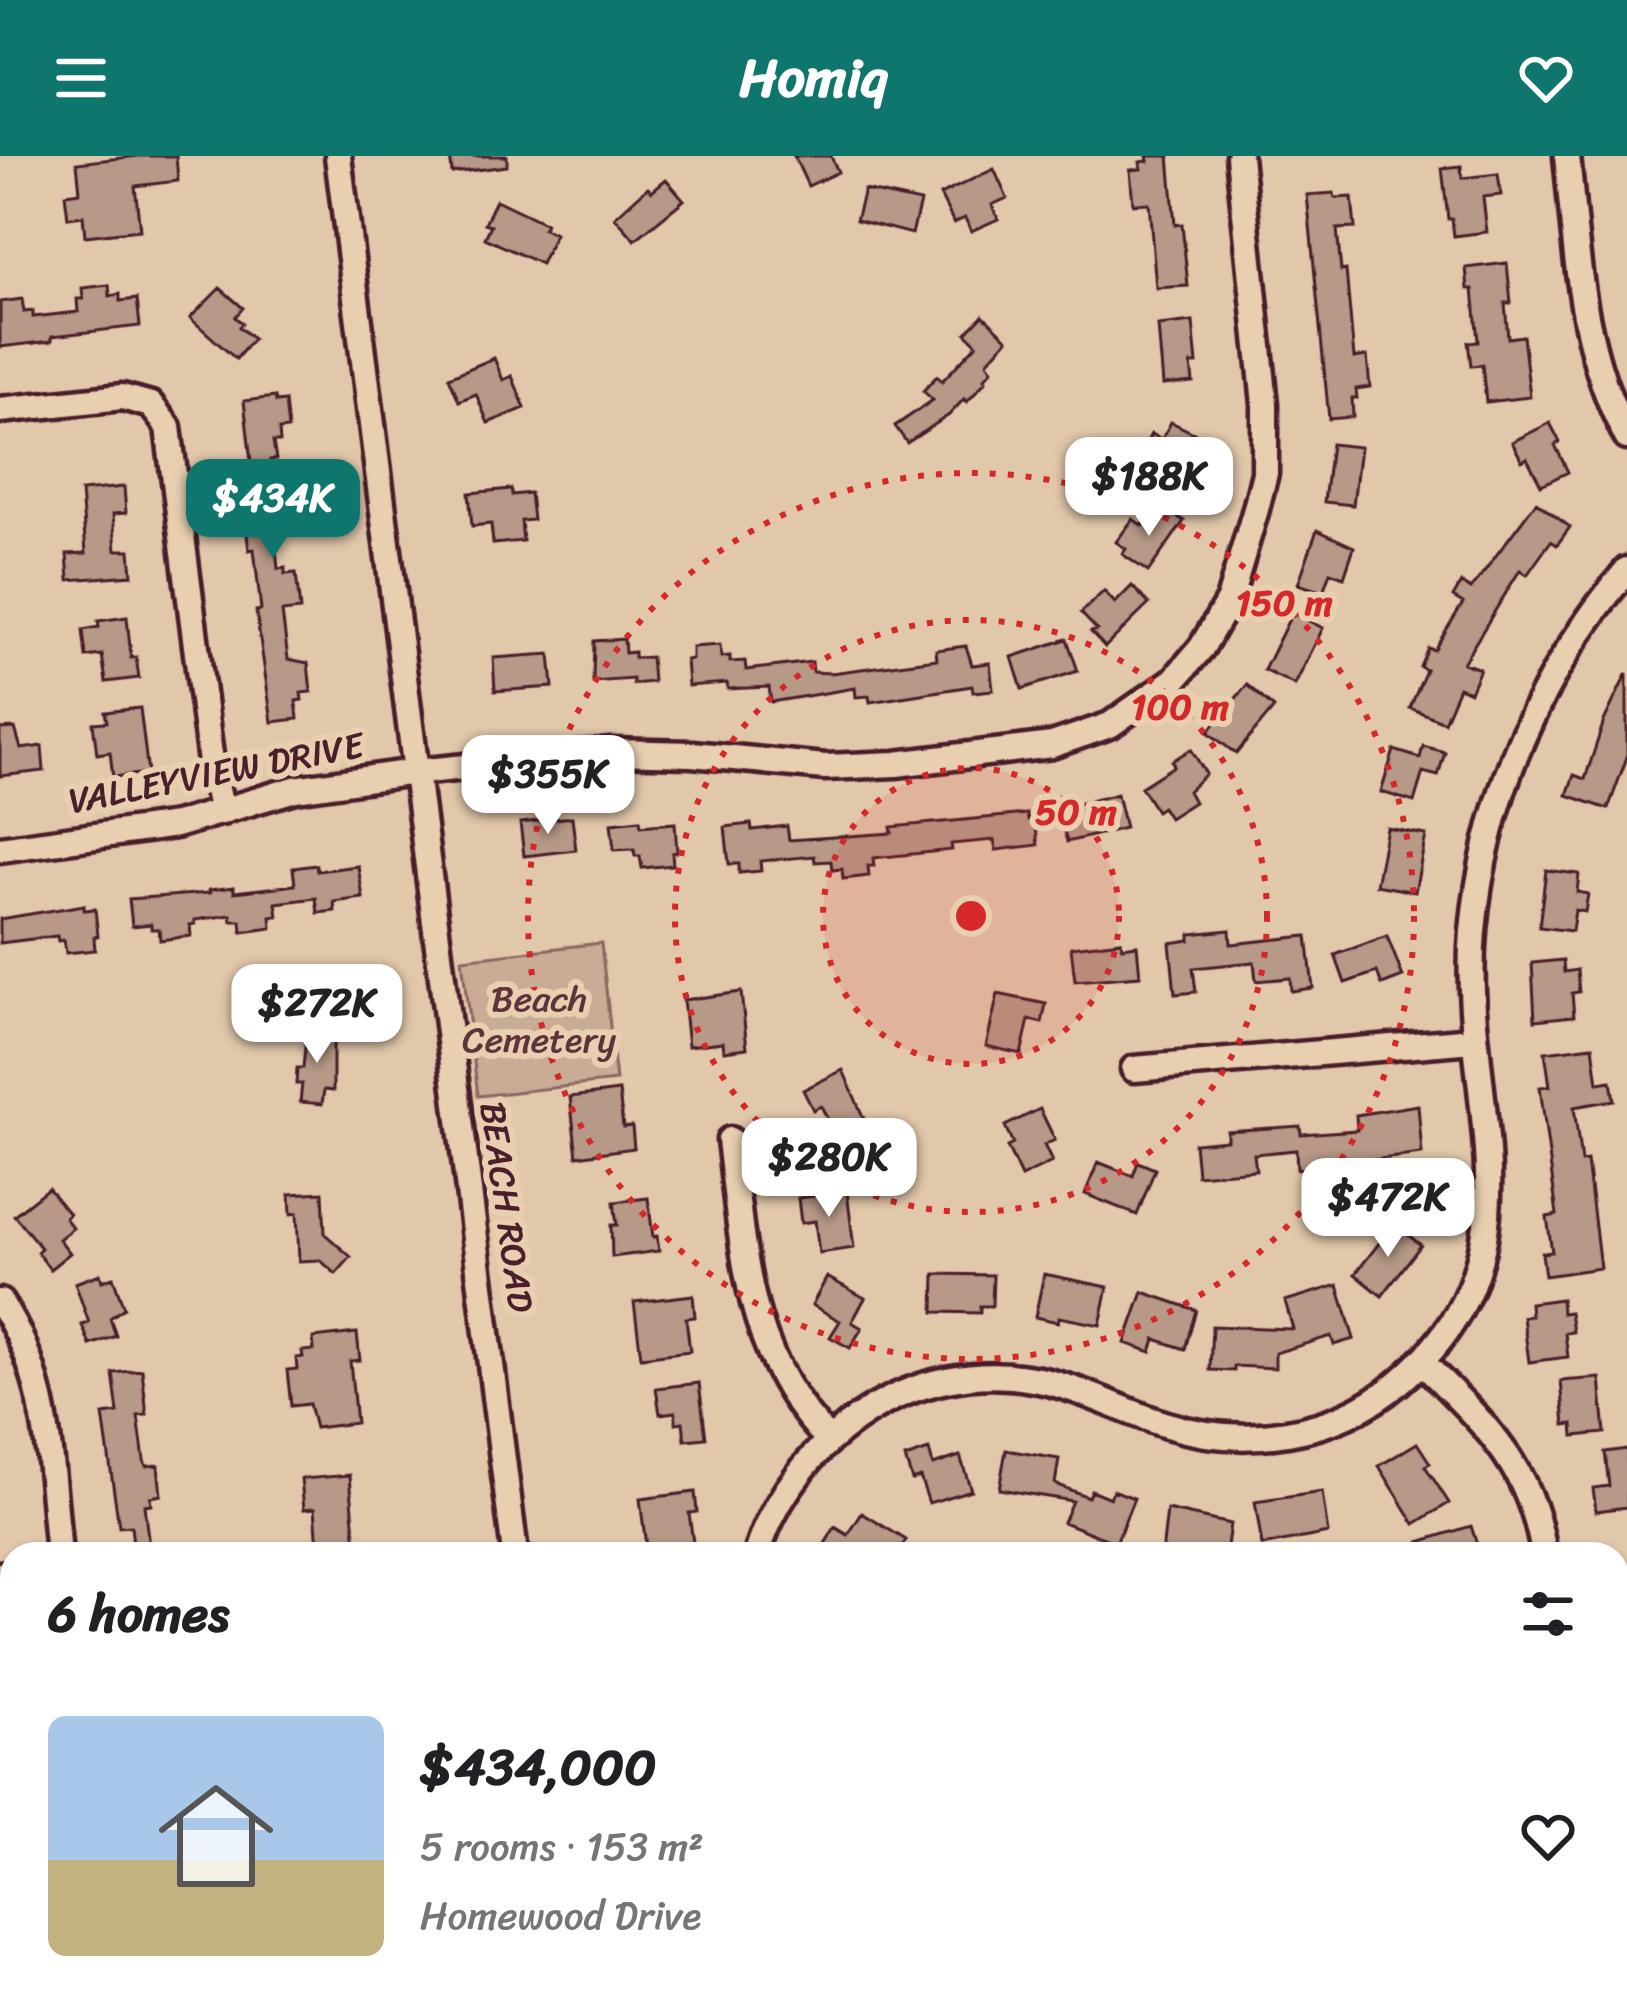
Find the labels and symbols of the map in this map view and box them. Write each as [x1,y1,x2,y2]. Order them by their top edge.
pin: $188K [1065,437,1233,539]
pin: $434K [189,459,357,561]
text: 150 m [1235,571,1333,635]
text: 100 m [1131,675,1229,739]
street label: VALLEYVIEW DRIVE [63,713,371,833]
pin: $355K [464,735,632,837]
text: 50 m [1035,780,1117,844]
centre of rings [950,895,992,937]
pin: $272K [233,964,401,1066]
park label: Beach Cemetery [462,967,616,1072]
street label: BEACH ROAD [461,1098,554,1317]
pin: $280K [745,1118,913,1220]
pin: $472K [1304,1158,1472,1260]

